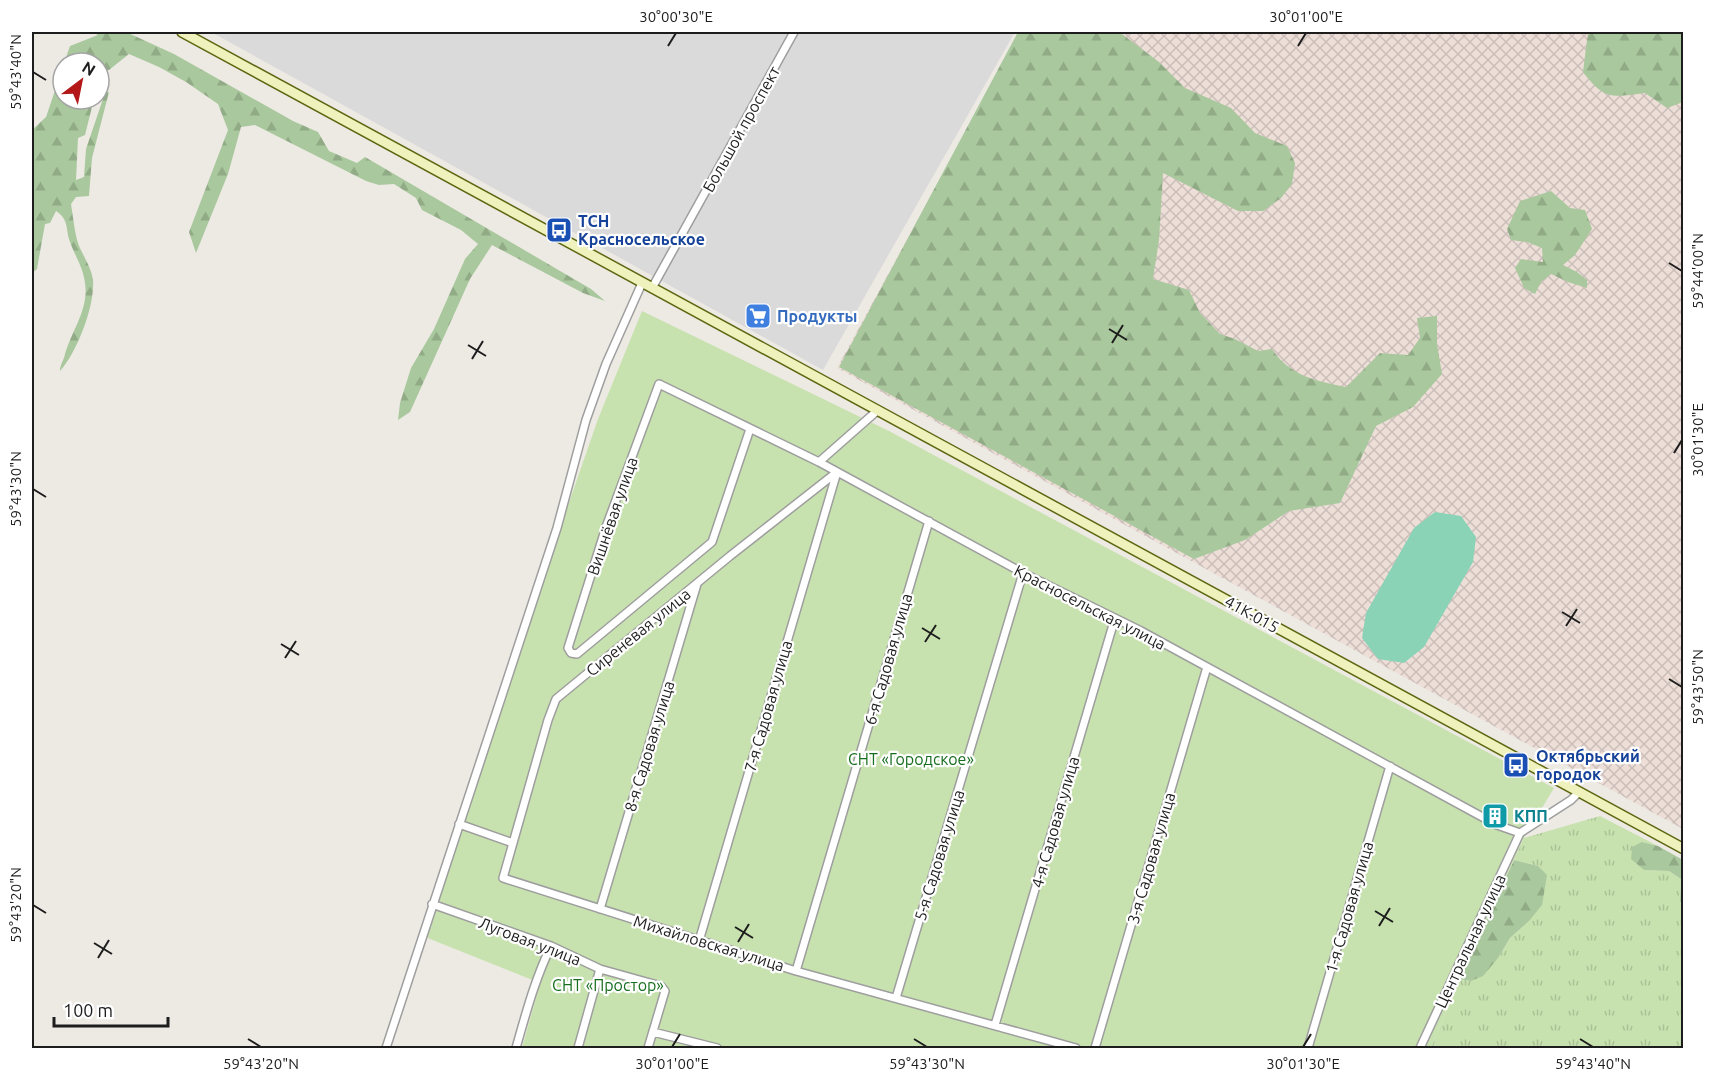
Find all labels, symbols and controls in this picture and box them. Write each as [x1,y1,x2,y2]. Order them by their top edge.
text: 30°00'30"E [639,8,713,25]
text: 30°01'00"E [1269,8,1343,25]
text: 59°43'40"N [7,34,24,110]
north arrow [51,51,111,111]
text: N [79,57,99,79]
street label: Большой проспект [699,63,783,195]
place label: ТСН Красносельское [578,212,705,248]
bus stop icon: ТСН Красносельское [544,215,574,245]
text: 59°44'00"N [1689,233,1706,309]
supermarket icon: Продукты [743,301,773,331]
place label: Продукты [777,307,857,325]
text: 30°01'30"E [1689,403,1706,477]
text: 59°43'30"N [7,451,24,527]
street label: Вишнёвая улица [583,454,641,578]
street label: Красносельская улица [1011,561,1169,653]
street label: Сиреневая улица [582,584,694,680]
street label: 6-я Садовая улица [861,591,915,727]
street label: 41К-015 [1222,592,1282,636]
street label: 7-я Садовая улица [741,638,795,774]
text: 59°43'50"N [1689,649,1706,725]
street label: 8-я Садовая улица [621,678,677,814]
place label: Октябрьский городок [1536,747,1640,783]
park label: СНТ «Городское» [848,750,974,768]
bus stop icon: Октябрьский городок [1501,750,1531,780]
street label: 4-я Садовая улица [1028,754,1082,890]
street label: 5-я Садовая улица [911,787,967,923]
street label: 3-я Садовая улица [1124,790,1178,926]
building icon: КПП [1480,801,1510,831]
place label: КПП [1514,807,1548,825]
street label: 1-я Садовая улица [1322,839,1376,975]
text: 59°43'20"N [7,867,24,943]
street label: Центральная улица [1431,871,1509,1011]
street label: Михайловская улица [631,911,787,975]
street label: Луговая улица [476,913,584,969]
park label: СНТ «Простор» [552,976,664,994]
scale bar [54,990,168,1028]
text: 100 m [63,1000,113,1020]
text: 59°43'20"N [223,1055,299,1072]
text: 30°01'00"E [635,1055,709,1072]
text: 59°43'30"N [889,1055,965,1072]
text: 30°01'30"E [1266,1055,1340,1072]
text: 59°43'40"N [1555,1055,1631,1072]

